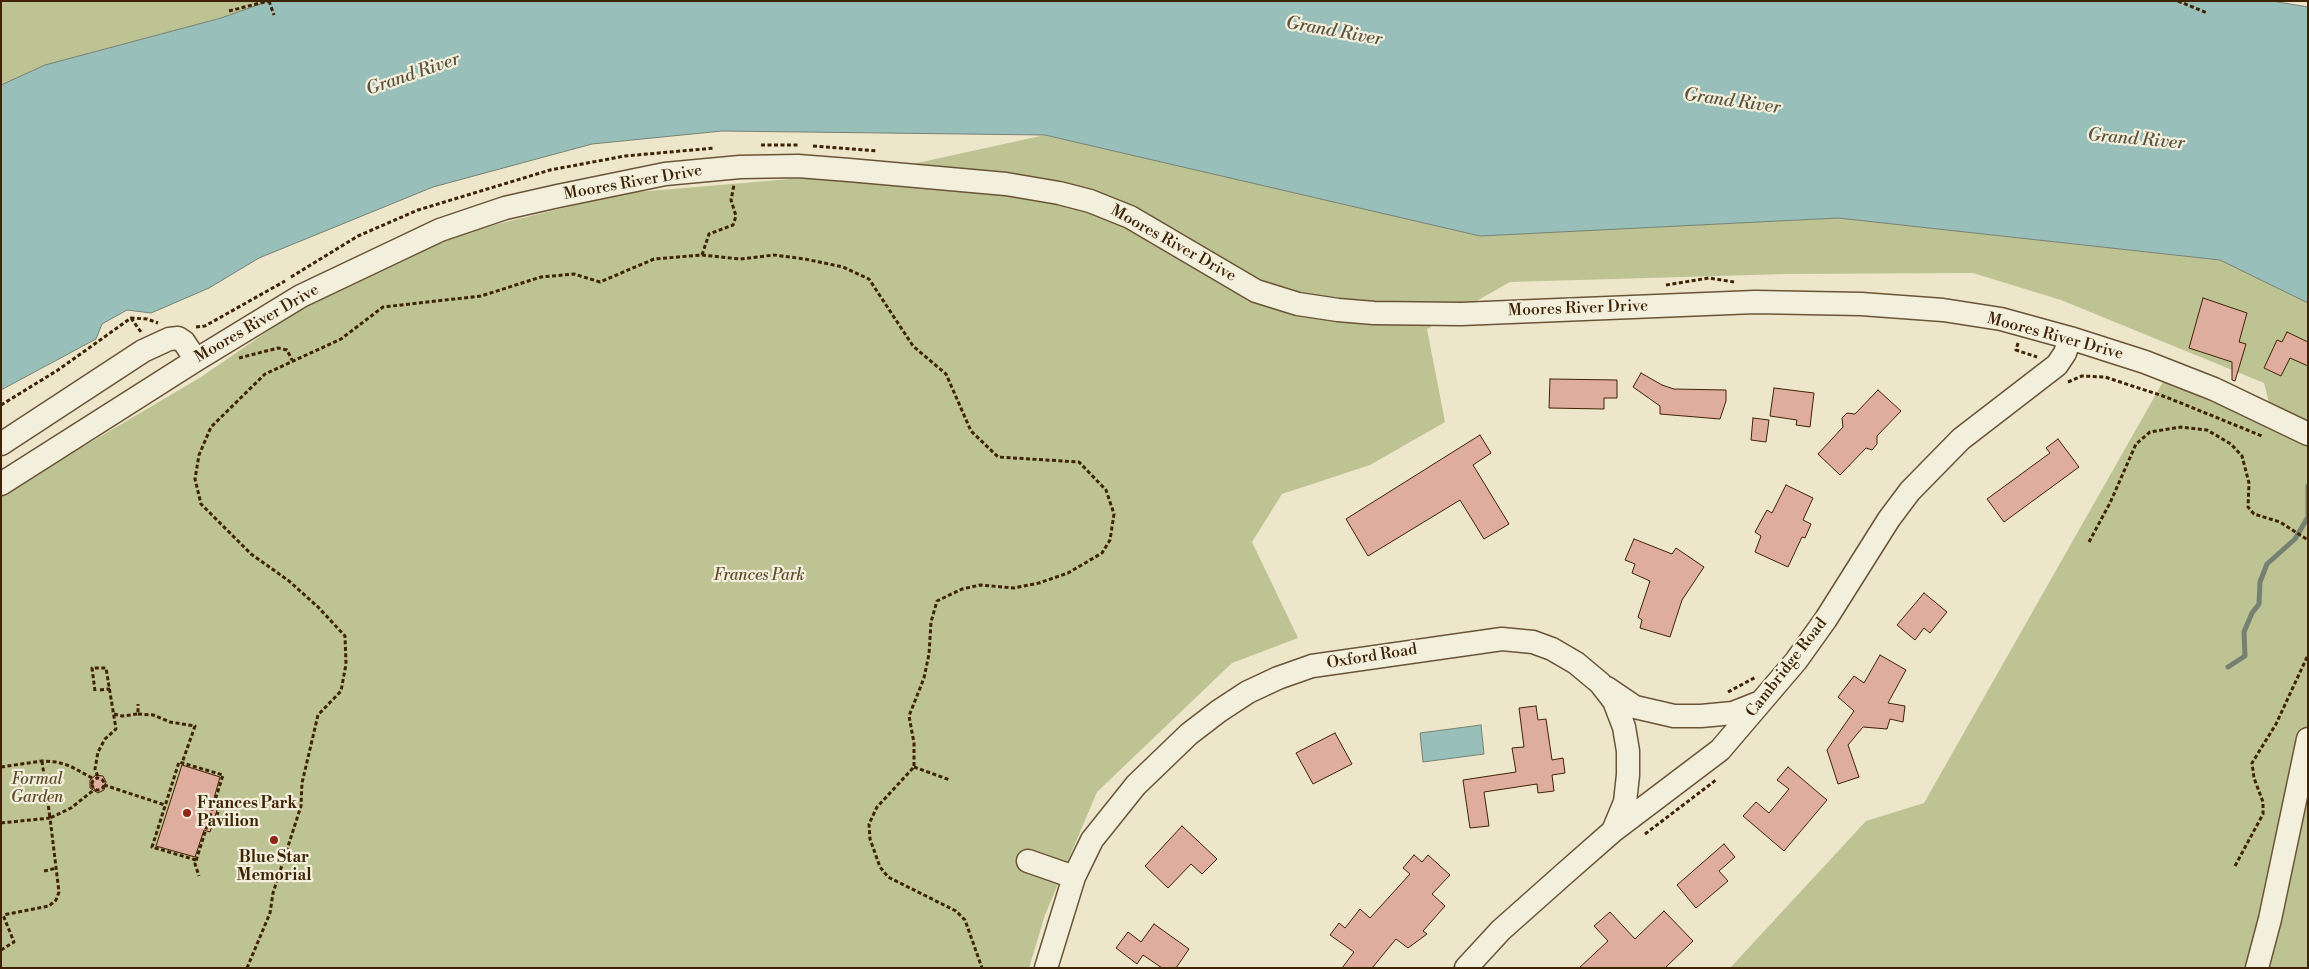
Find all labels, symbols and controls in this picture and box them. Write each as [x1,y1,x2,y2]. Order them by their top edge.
water label: Grand River [1284,13,1384,51]
water label: Grand River [363,49,463,101]
water label: Grand River [1682,85,1782,119]
water label: Grand River [2086,125,2186,155]
street label: Moores River Drive [562,161,704,205]
street label: Moores River Drive [1107,202,1239,286]
street label: Moores River Drive [191,281,323,367]
street label: Moores River Drive [1508,297,1648,321]
street label: Moores River Drive [1985,310,2125,364]
park label: Frances Park [713,566,805,586]
street label: Cambridge Road [1742,615,1832,721]
street label: Oxford Road [1325,640,1419,674]
park label: Formal Garden [11,770,63,808]
place label: Frances Park Pavilion [197,794,297,832]
marker: Frances Park Pavilion [181,807,193,819]
marker: Blue Star Memorial [268,834,280,846]
place label: Blue Star Memorial [237,848,311,886]

